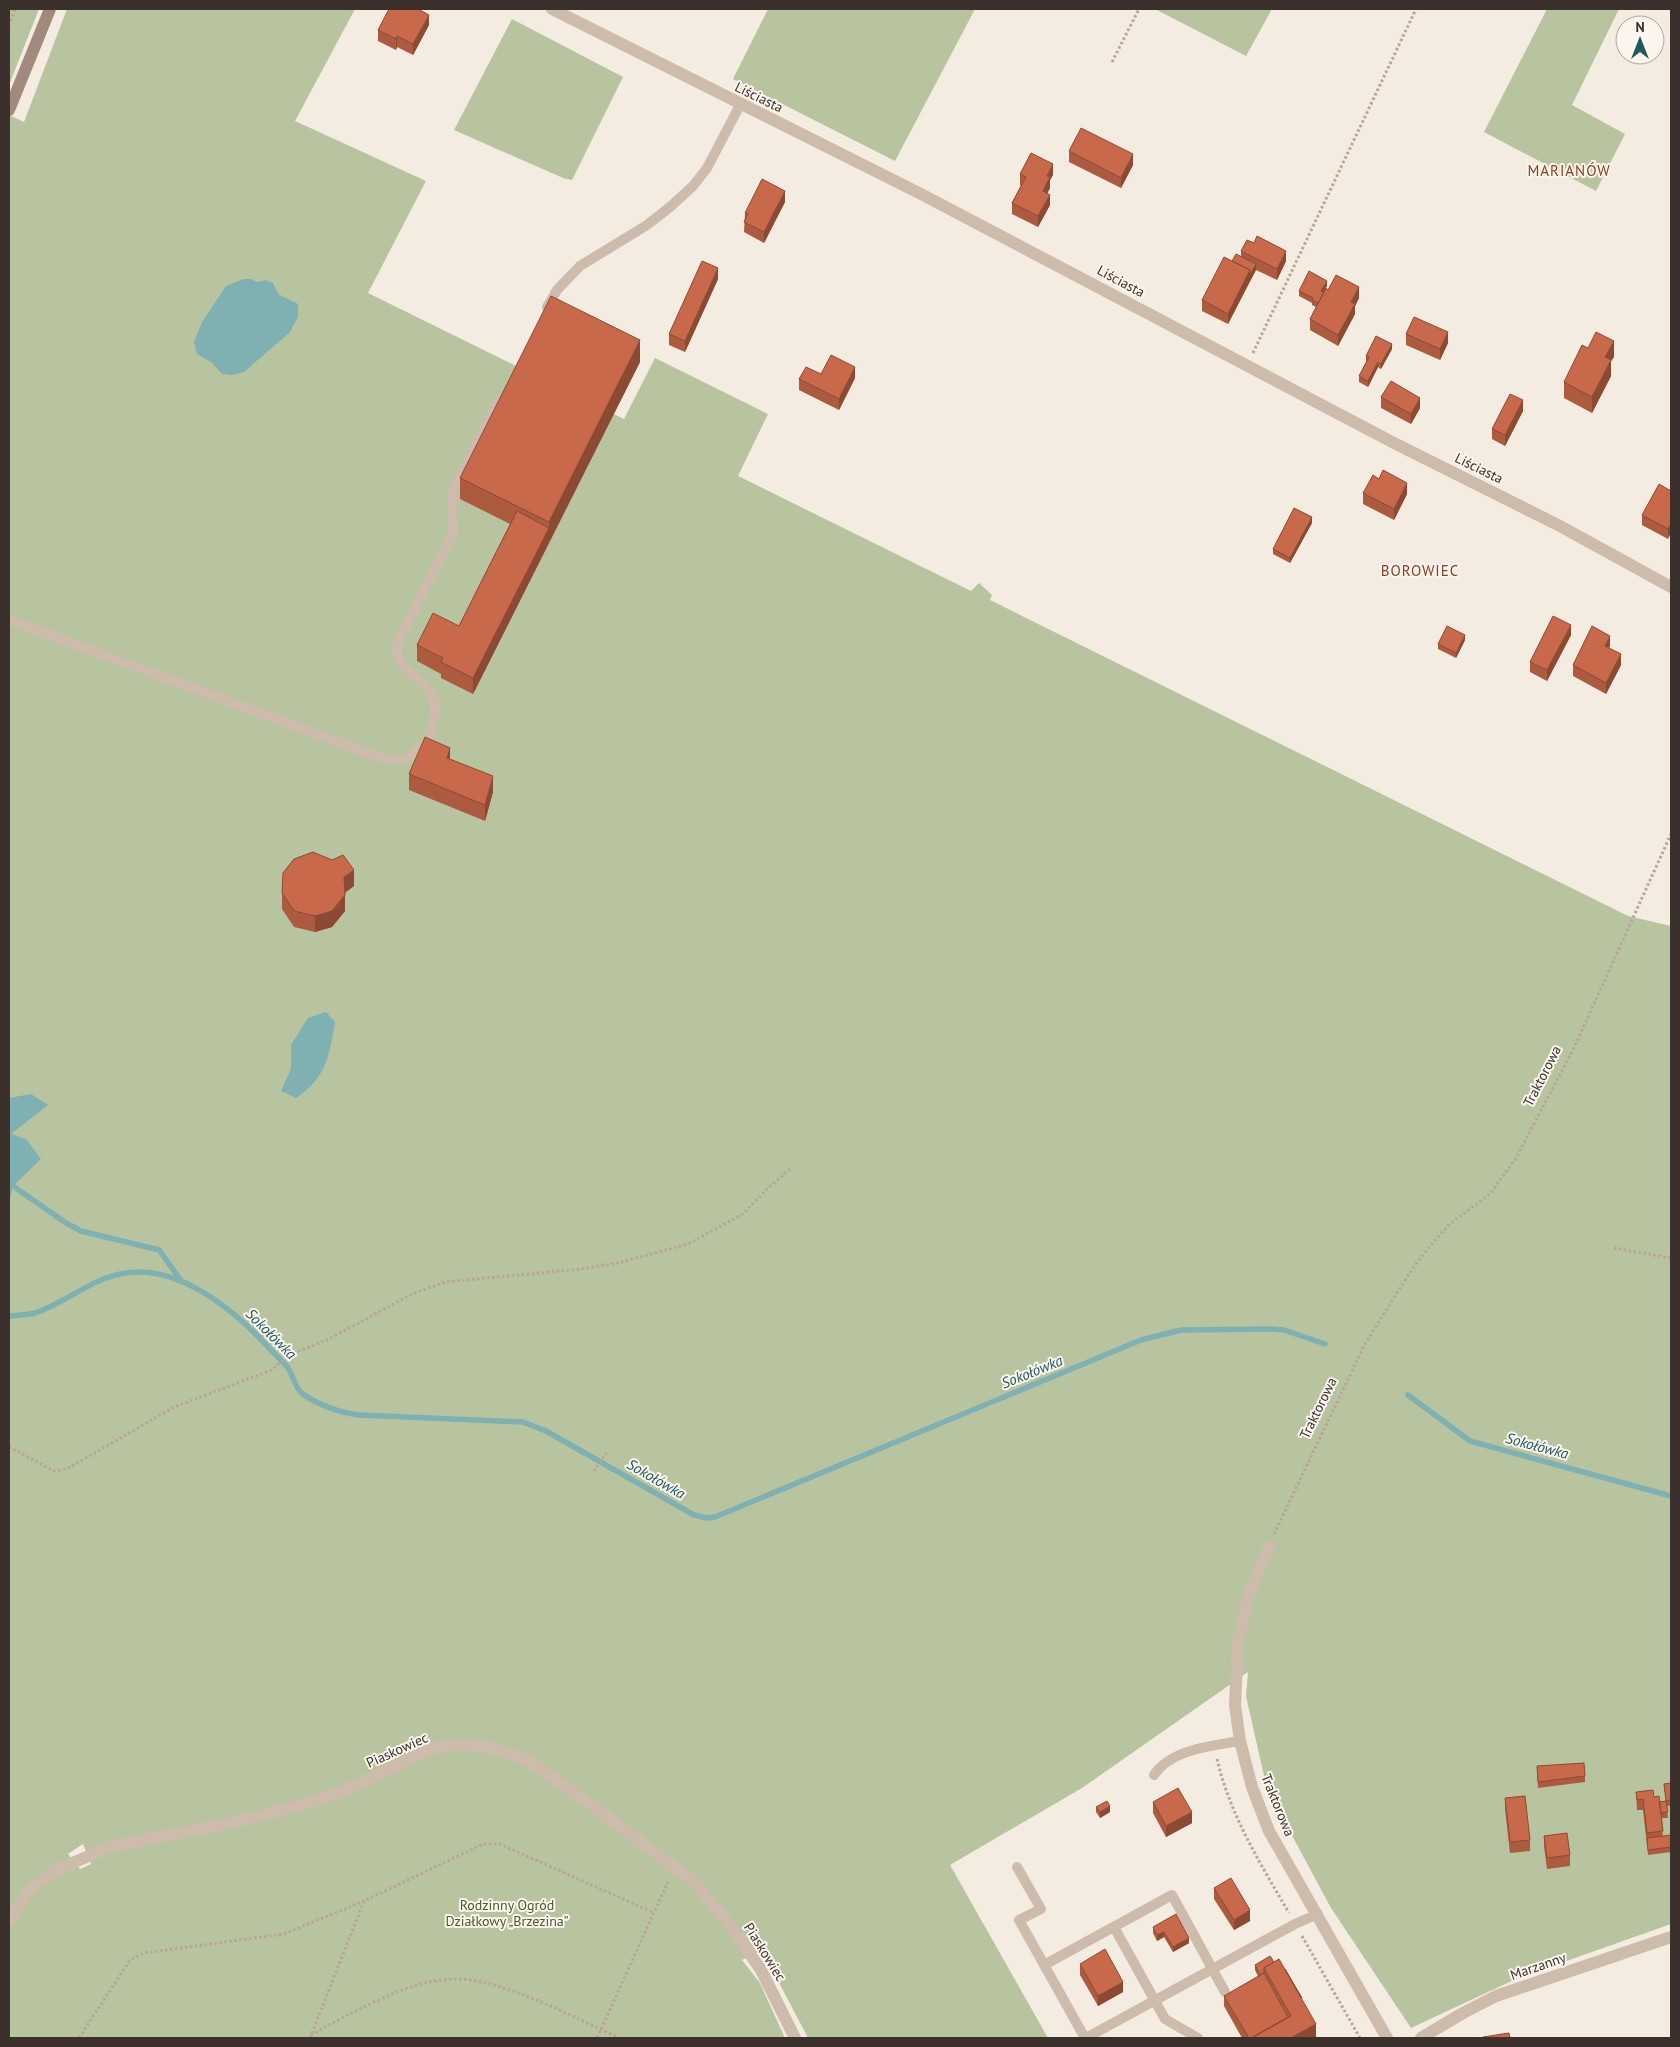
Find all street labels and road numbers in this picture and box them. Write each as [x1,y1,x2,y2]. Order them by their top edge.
street label: Liściasta [732,78,786,116]
street label: Liściasta [1094,261,1148,301]
street label: Liściasta [1452,449,1506,487]
street label: Traktorowa [1519,1042,1565,1110]
street label: Traktorowa [1295,1374,1341,1442]
street label: Piaskowiec [363,1728,431,1772]
street label: Traktorowa [1257,1771,1299,1839]
street label: Piaskowiec [740,1919,790,1985]
street label: Marzanny [1508,1948,1569,1984]

